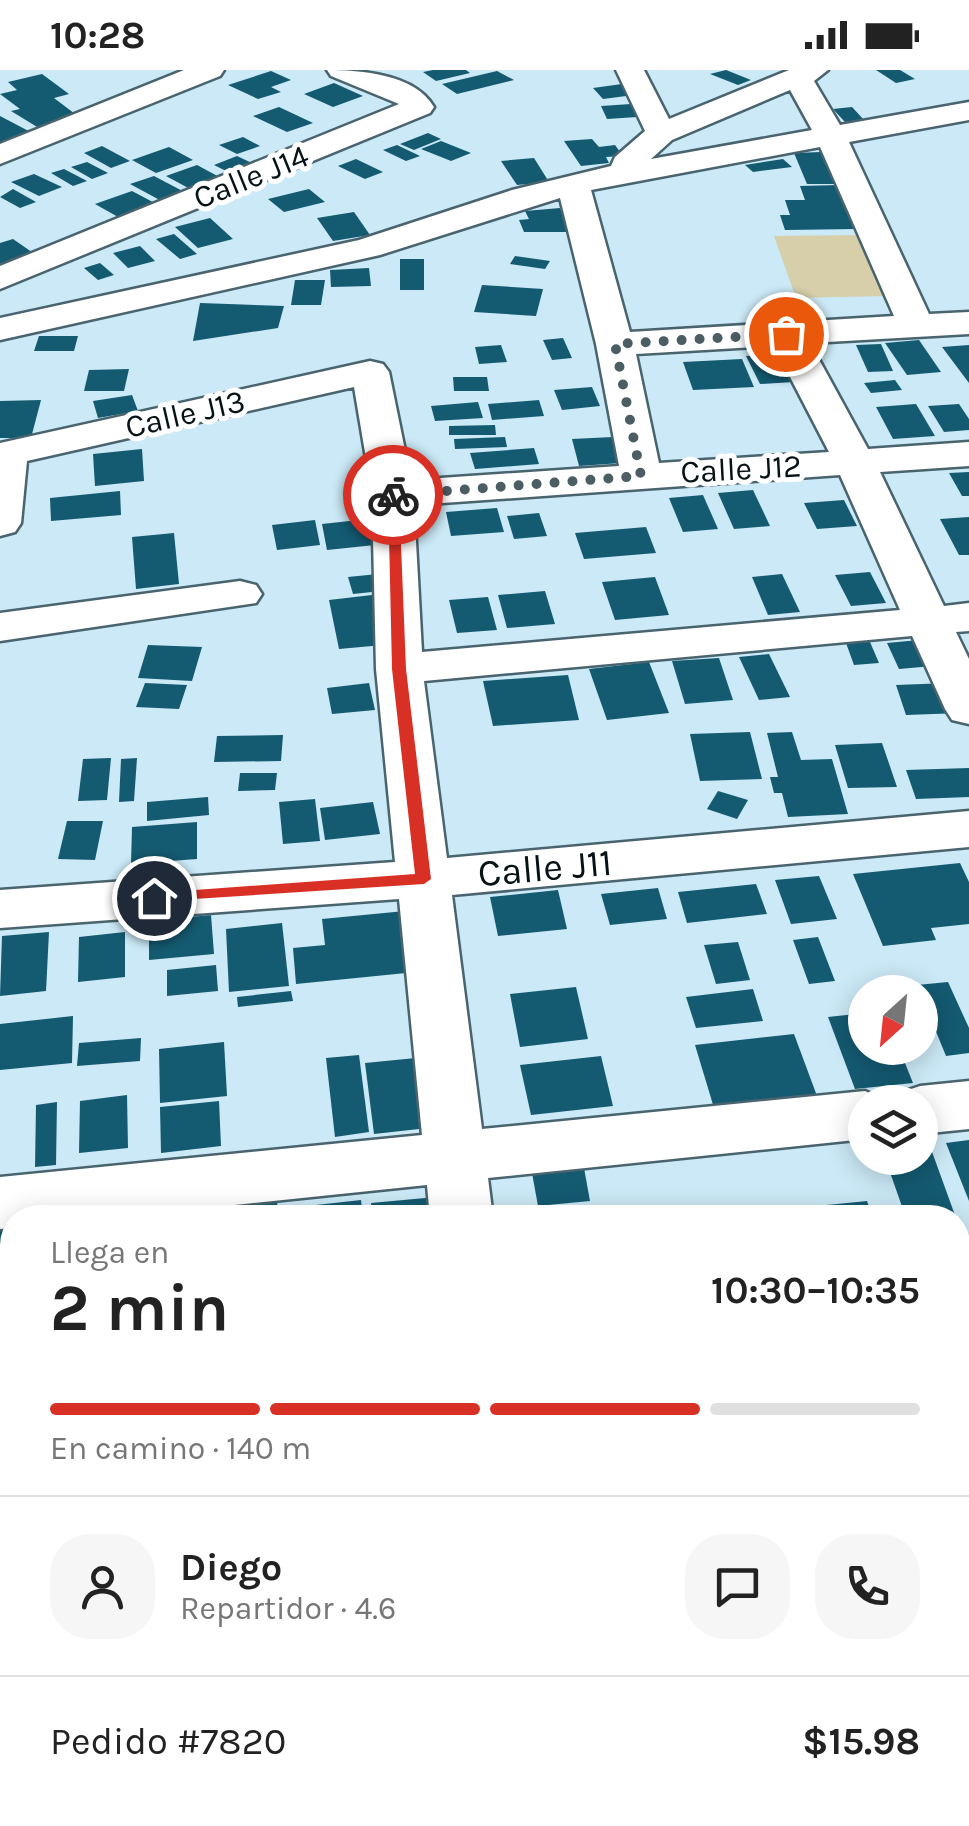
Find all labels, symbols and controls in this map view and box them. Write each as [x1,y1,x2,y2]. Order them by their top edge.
text: 10:28 [50,13,145,58]
street label: Calle J14 [188,137,314,217]
pin [744,292,829,377]
icon: bag [759,307,814,362]
street label: Calle J13 [122,382,248,446]
courier [343,445,443,545]
street label: Calle J12 [680,447,802,491]
icon: bike [366,468,421,523]
street label: Calle J11 [476,840,614,896]
pin [112,856,197,941]
icon: home [127,871,182,926]
north arrow [848,975,938,1065]
map controls [848,975,938,1175]
button: layers [848,1085,938,1175]
text: Llega en [50,1234,169,1271]
text: 10:30–10:35 [711,1268,920,1313]
text: 2 min [50,1270,229,1346]
text: En camino · 140 m [50,1430,311,1467]
button: person [50,1534,155,1639]
button: chat [685,1534,790,1639]
button: phone [815,1534,920,1639]
text: Diego [180,1545,282,1590]
text: Repartidor · 4.6 [180,1590,396,1627]
text: Pedido #7820 [50,1719,286,1764]
text: $15.98 [802,1719,920,1764]

